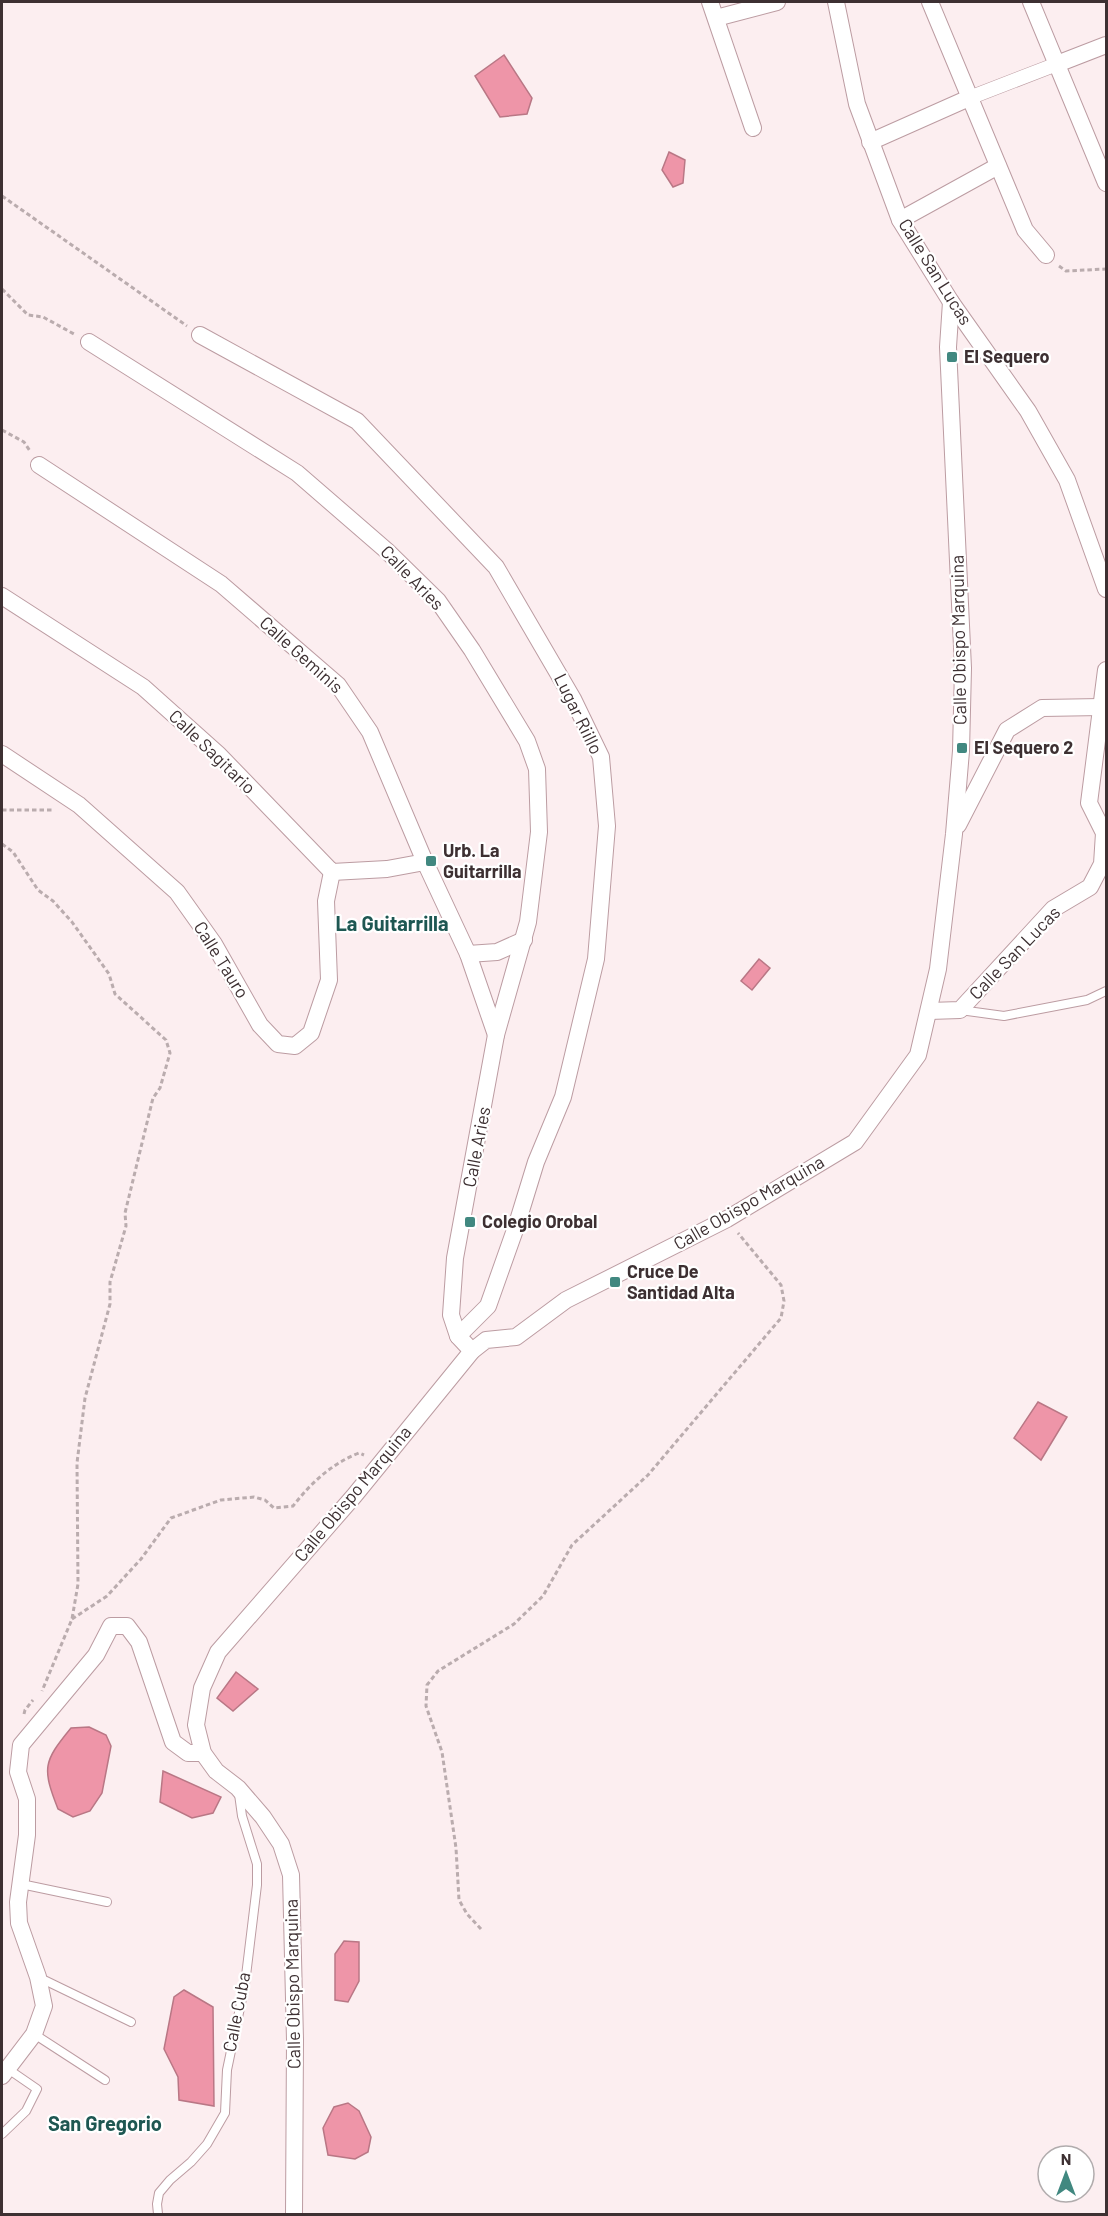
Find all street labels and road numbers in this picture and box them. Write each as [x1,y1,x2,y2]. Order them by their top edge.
street label: Calle San Lucas [894,214,977,329]
street label: Calle Aries [376,540,449,614]
street label: Calle Obispo Marquina [946,555,970,725]
street label: Calle Geminis [255,611,348,697]
street label: Lugar Riillo [550,670,608,758]
street label: Calle Sagitario [165,704,261,798]
street label: Calle San Lucas [964,901,1064,1004]
street label: Calle Tauro [190,917,254,1002]
street label: Calle Aries [457,1105,495,1189]
street label: Calle Obispo Marquina [669,1150,828,1254]
street label: Calle Obispo Marquina [289,1421,415,1566]
street label: Calle Obispo Marquina [280,1899,304,2069]
street label: Calle Cuba [217,1970,255,2054]

